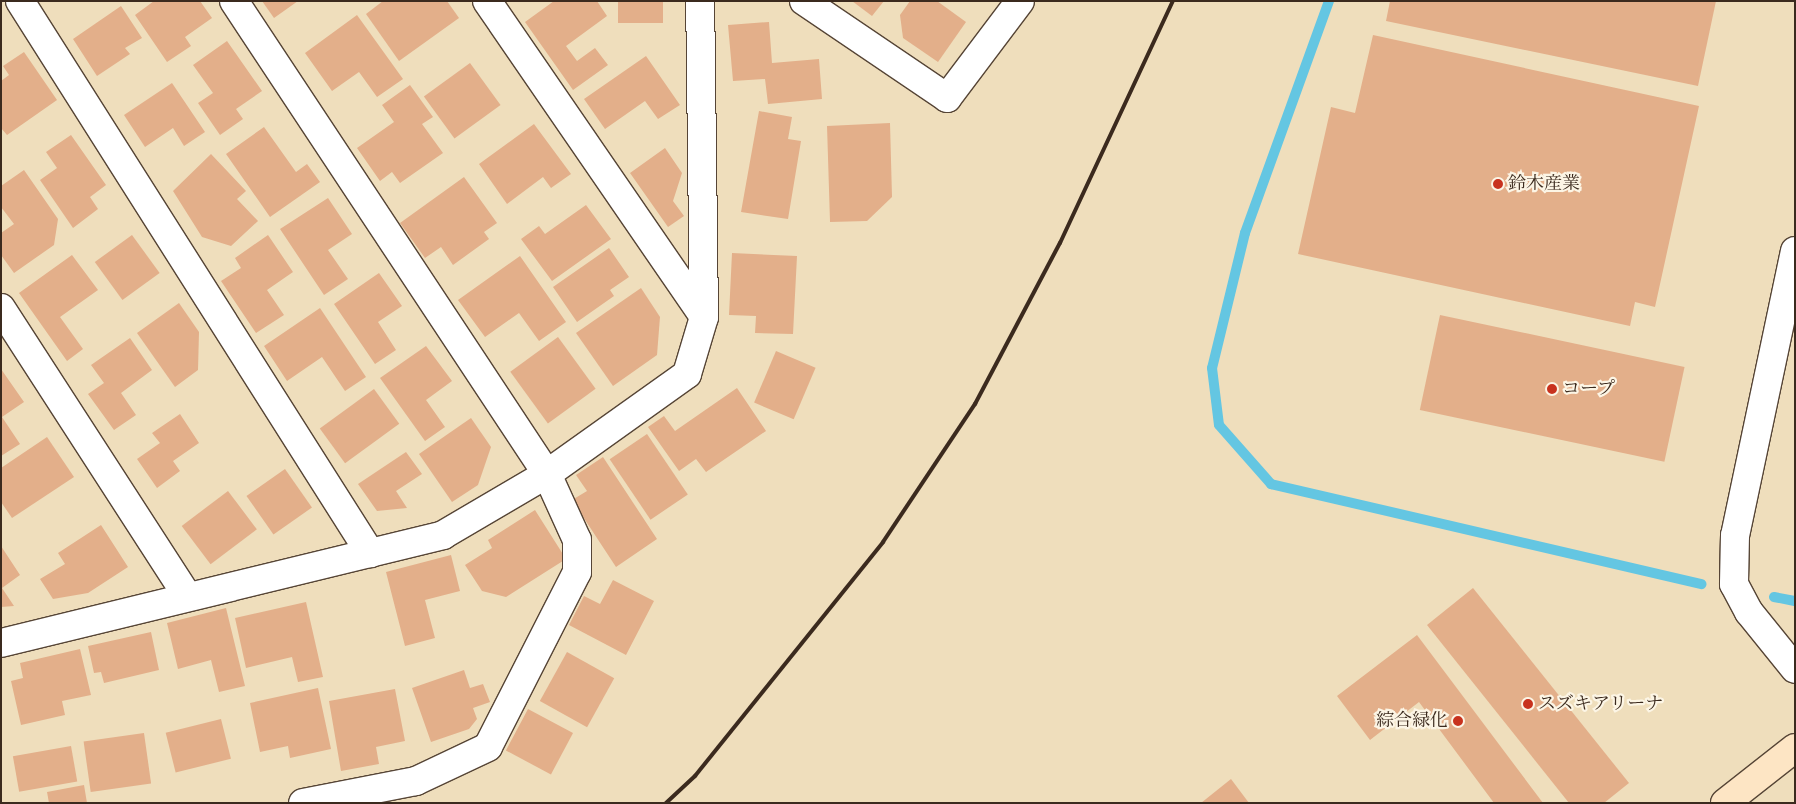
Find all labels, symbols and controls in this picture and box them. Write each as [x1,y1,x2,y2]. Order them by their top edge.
place label: 鈴木産業 [1508,173,1580,195]
marker: 鈴木産業 [1492,178,1504,190]
place label: コープ [1562,378,1616,400]
marker: コープ [1546,383,1558,395]
place label: スズキアリーナ [1538,693,1664,715]
marker: スズキアリーナ [1522,698,1534,710]
place label: 綜合緑化 [1376,710,1448,732]
marker: 綜合緑化 [1452,715,1464,727]

